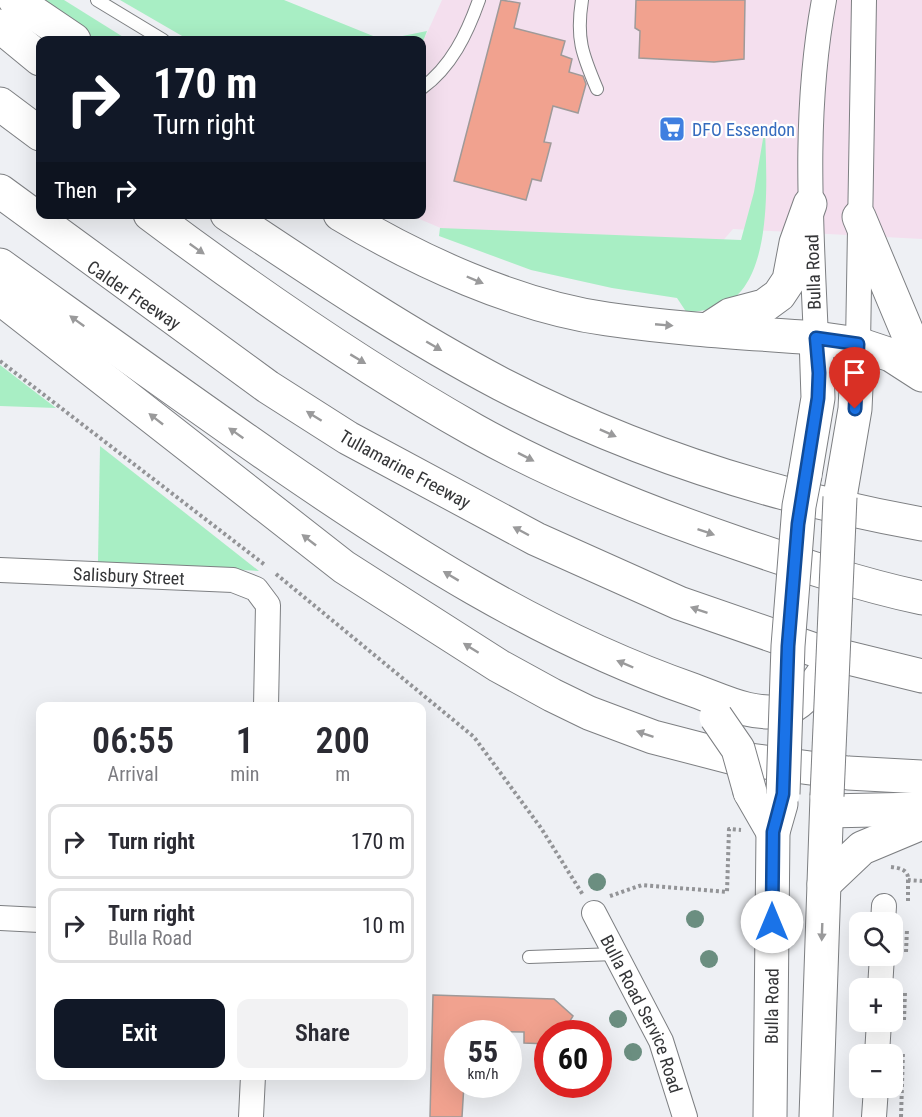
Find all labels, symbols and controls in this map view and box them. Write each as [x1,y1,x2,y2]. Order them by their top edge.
text: 170 m [153,59,258,108]
icon: right [54,60,132,138]
text: Turn right [153,109,255,141]
supermarket icon: DFO Essendon [657,114,687,144]
place label: DFO Essendon [692,119,795,140]
icon: right [109,174,142,207]
text: Then [54,178,97,203]
street label: Bulla Road [801,234,825,310]
one-way arrow [189,243,205,254]
street label: Calder Freeway [83,256,185,334]
one-way arrow [466,276,484,285]
one-way arrow [70,315,85,327]
one-way arrow [654,320,673,330]
one-way arrow [426,341,443,351]
pin [829,347,880,409]
one-way arrow [350,354,366,365]
icon: arrive [838,356,871,389]
one-way arrow [306,411,322,422]
one-way arrow [148,413,164,426]
street label: Tullamarine Freeway [336,425,475,513]
one-way arrow [229,427,245,439]
one-way arrow [599,428,617,438]
one-way arrow [518,452,535,462]
one-way arrow [513,526,530,536]
one-way arrow [697,528,715,538]
one-way arrow [302,534,317,546]
street label: Salisbury Street [73,563,185,588]
one-way arrow [443,570,459,581]
one-way arrow [690,605,708,615]
one-way arrow [463,643,479,654]
one-way arrow [616,658,634,668]
text: 06:55 [92,720,174,762]
text: 1 [236,720,254,762]
text: 200 [316,720,370,762]
one-way arrow [636,729,654,739]
text: Arrival [108,762,159,786]
text: min [230,762,259,786]
text: m [335,762,350,786]
icon: right [57,825,90,858]
text: Turn right [108,829,195,854]
text: 170 m [351,829,405,854]
position arrow [740,890,804,954]
text: Turn right [108,901,195,926]
icon: right [57,909,90,942]
map controls [849,912,903,1098]
button: search [849,912,903,966]
text: 10 m [362,913,405,938]
one-way arrow [818,923,827,942]
text: Bulla Road [108,926,192,950]
street label: Bulla Road Service Road [597,931,687,1095]
street label: Bulla Road [760,968,782,1044]
button: + [849,978,903,1032]
button: Exit [54,999,225,1068]
button: Share [237,999,408,1068]
speed limit sign: 60 [534,1020,612,1098]
text: 55 [468,1034,498,1069]
button: − [849,1044,903,1098]
text: km/h [468,1065,498,1083]

